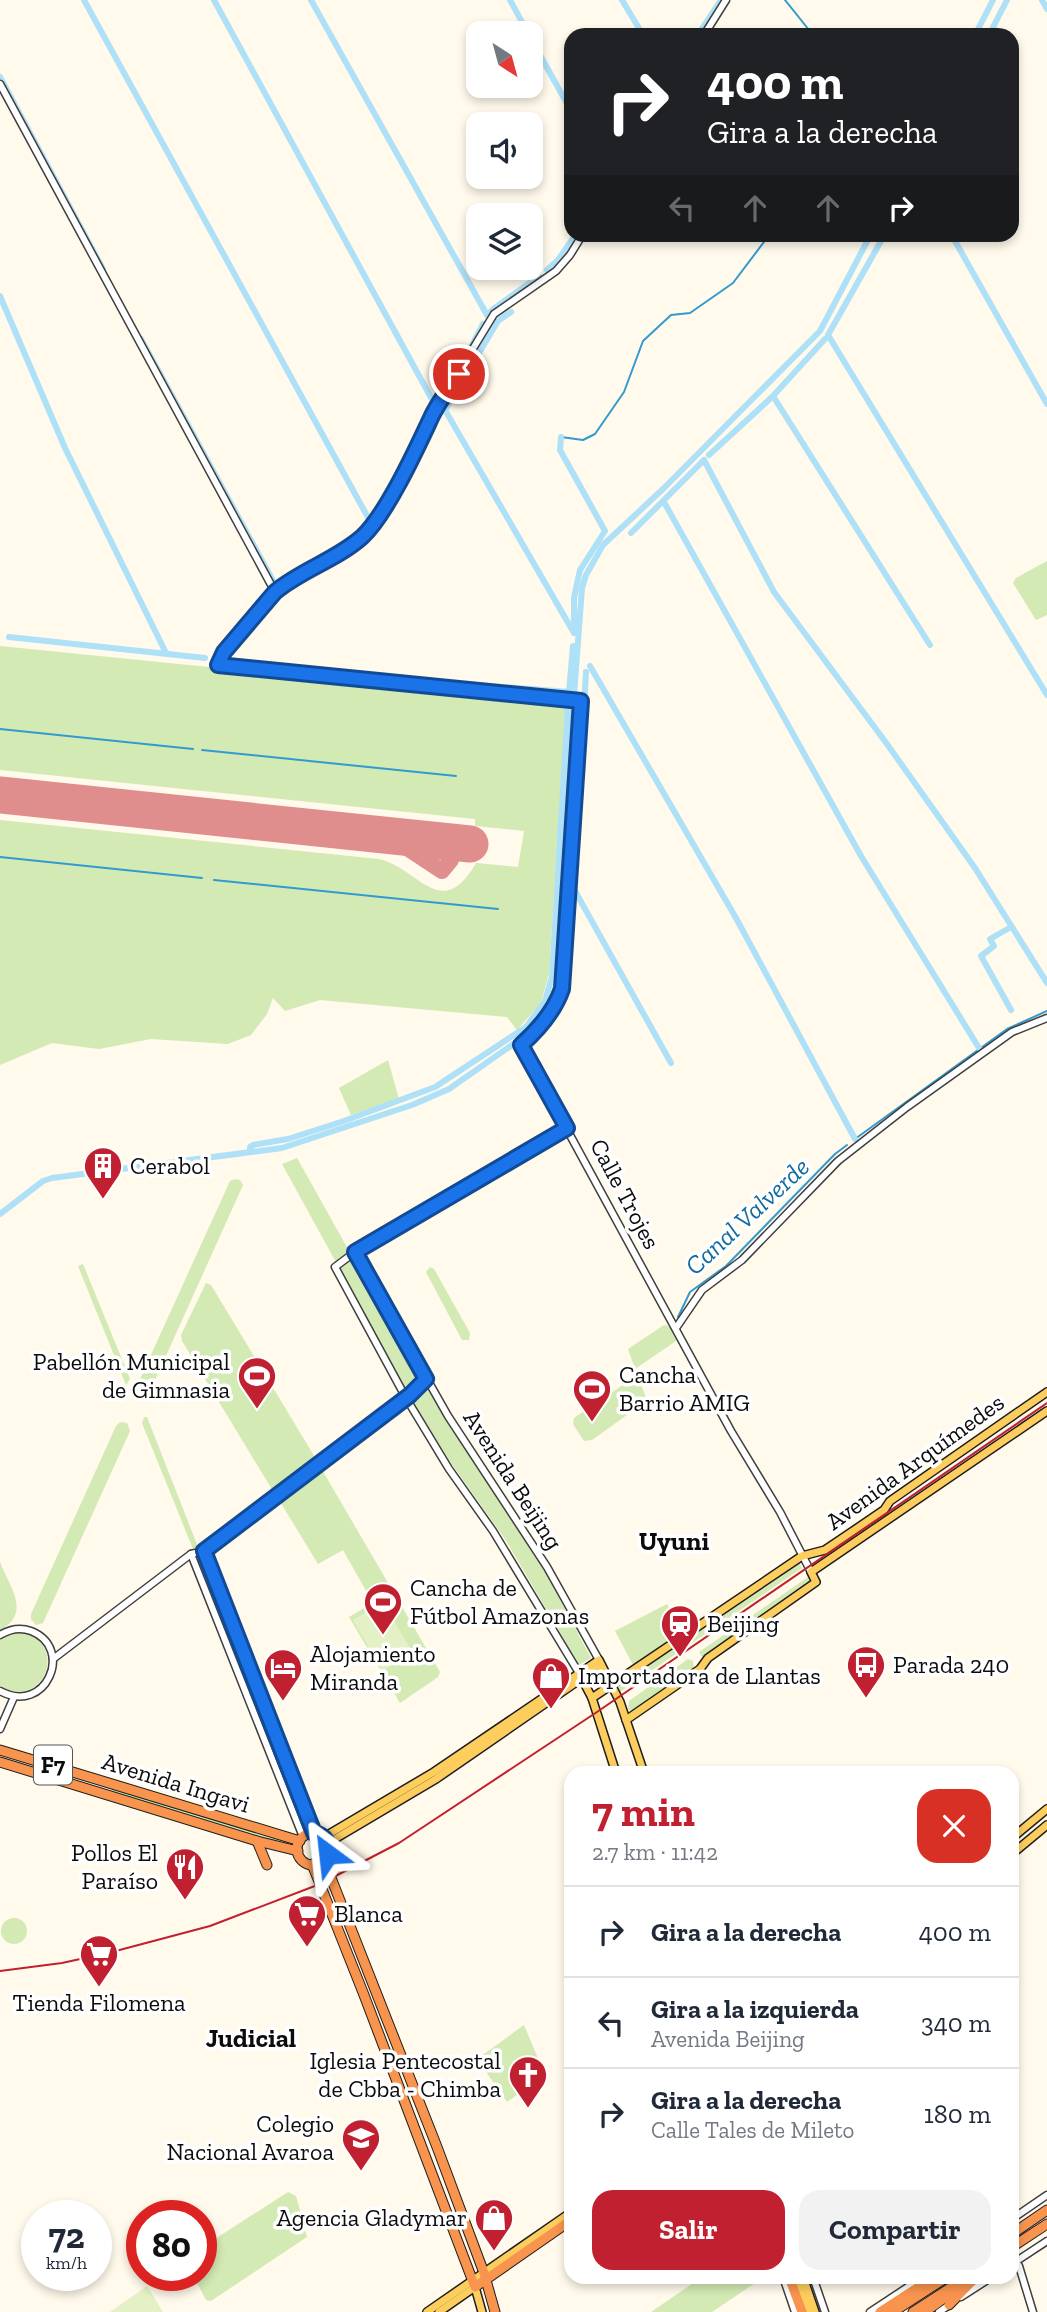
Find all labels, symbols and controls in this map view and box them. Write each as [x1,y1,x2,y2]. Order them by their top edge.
north arrow [466,21,542,98]
map controls [466,21,543,280]
text: 400 m [707,53,843,112]
icon: right [592,56,683,147]
button: sound [466,112,543,189]
text: Gira a la derecha [707,113,937,151]
icon: left [663,189,701,227]
icon: ahead [736,189,774,227]
icon: ahead [809,189,847,227]
icon: right [882,189,920,227]
button: layers [466,203,543,280]
pin [429,344,489,404]
icon: arrive [440,355,478,393]
street label: Calle Trojes [584,1134,667,1254]
building icon: Cerabol [82,1145,124,1200]
water label: Canal Valverde [678,1150,816,1282]
place label: Cerabol [130,1151,210,1180]
place label: Pabellón Municipal de Gimnasia [33,1347,230,1404]
sports icon: Pabellón Municipal de Gimnasia [236,1355,278,1410]
place label: Cancha Barrio AMIG [619,1360,750,1417]
sports icon: Cancha Barrio AMIG [571,1368,613,1423]
street label: Avenida Arquímedes [820,1387,1009,1536]
street label: Avenida Beijing [458,1405,569,1555]
district label: Uyuni [639,1525,709,1557]
place label: Cancha de Fútbol Amazonas [410,1573,589,1630]
sports icon: Cancha de Fútbol Amazonas [362,1581,404,1636]
station icon: Beijing [659,1603,701,1658]
place label: Beijing [707,1609,779,1638]
place label: Alojamiento Miranda [310,1639,436,1696]
bus stop icon: Parada 240 [845,1644,887,1699]
hotel icon: Alojamiento Miranda [262,1647,304,1702]
place label: Parada 240 [893,1650,1009,1679]
shop icon: Importadora de Llantas [530,1655,572,1710]
place label: Importadora de Llantas [578,1661,821,1690]
road number: F7 [34,1746,72,1784]
street label: Avenida Ingavi [99,1746,254,1819]
text: 7 min [592,1786,695,1837]
button: close [917,1789,991,1863]
position arrow [291,1817,365,1891]
place label: Pollos El Paraíso [71,1838,158,1895]
text: 2.7 km · 11:42 [592,1838,718,1866]
restaurant icon: Pollos El Paraíso [164,1846,206,1901]
supermarket icon: Blanca [286,1893,328,1948]
place label: Blanca [334,1899,403,1928]
icon: right [592,1913,630,1951]
text: Gira a la derecha [651,1916,841,1948]
text: 400 m [919,1916,991,1948]
supermarket icon: Tienda Filomena [78,1933,120,1988]
place label: Tienda Filomena [13,1988,186,2017]
text: Gira a la izquierda [651,1993,859,2025]
icon: left [592,2004,630,2042]
text: 340 m [921,2007,991,2039]
district label: Judicial [206,2022,296,2054]
text: Avenida Beijing [651,2025,805,2053]
place label: Iglesia Pentecostal de Cbba - Chimba [309,2046,501,2103]
church icon: Iglesia Pentecostal de Cbba - Chimba [507,2054,549,2109]
text: Gira a la derecha [651,2084,841,2116]
icon: right [592,2095,630,2133]
text: 180 m [924,2098,991,2130]
place label: Colegio Nacional Avaroa [166,2109,334,2166]
text: Calle Tales de Mileto [651,2116,854,2144]
school or university icon: Colegio Nacional Avaroa [340,2117,382,2172]
button: Salir [592,2190,785,2270]
button: Compartir [799,2190,991,2270]
shop icon: Agencia Gladymar [473,2197,515,2252]
speed limit sign: 80 [126,2200,217,2291]
place label: Agencia Gladymar [277,2203,467,2232]
text: 72 [48,2215,85,2257]
text: km/h [46,2252,87,2274]

